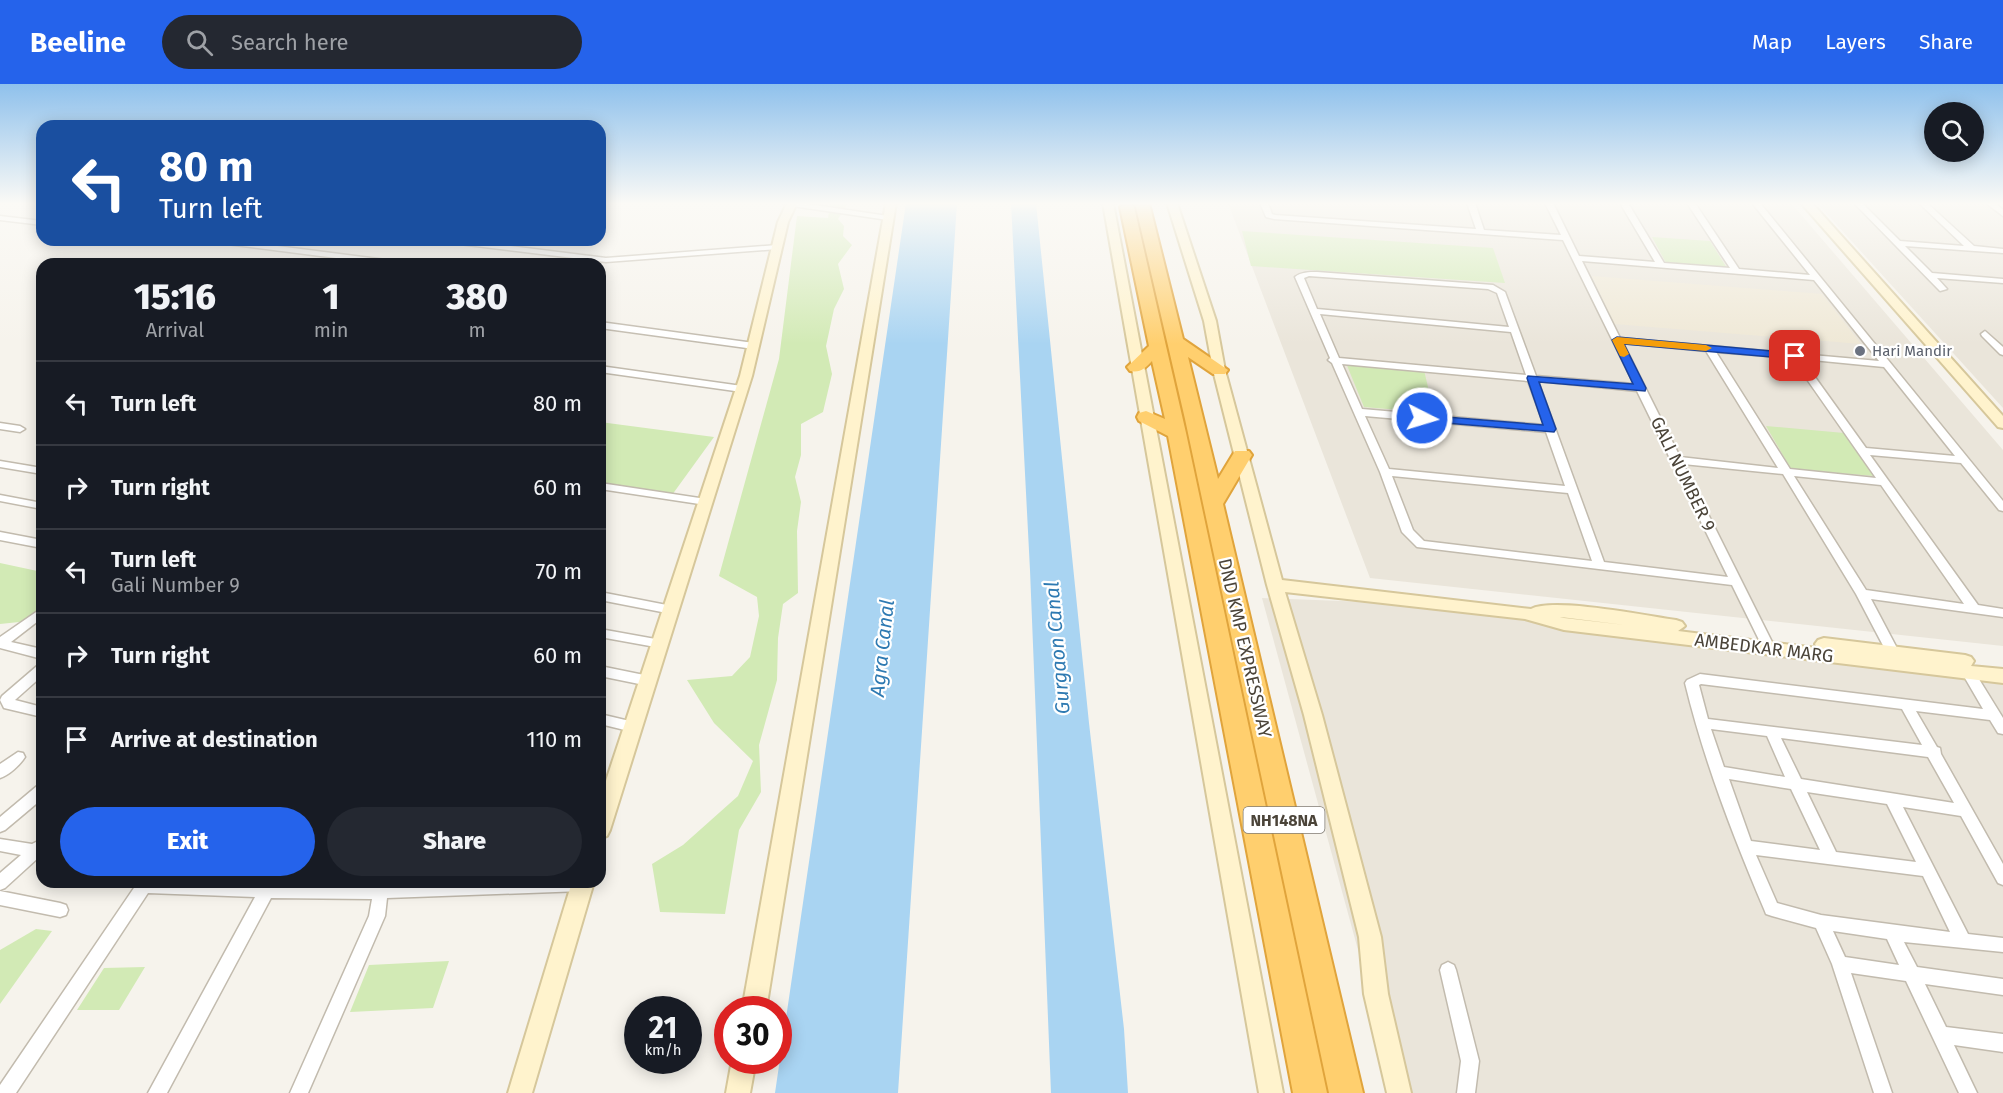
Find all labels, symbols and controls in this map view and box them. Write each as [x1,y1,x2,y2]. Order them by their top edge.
search box [162,15,582,69]
text: Beeline [30,26,126,59]
icon: search [183,26,216,59]
text: Search here [231,29,349,56]
text: Map [1752,29,1792,55]
text: Layers [1825,29,1886,55]
text: Share [1919,29,1973,55]
map controls [1924,102,1984,162]
button: search [1924,102,1984,162]
text: 80 m [159,142,253,192]
icon: left [60,144,138,222]
text: Turn left [159,193,262,225]
text: 15:16 [134,275,216,319]
text: 1 [323,275,340,319]
text: 380 [446,275,508,319]
text: Arrival [146,318,204,342]
text: min [314,318,348,342]
text: m [469,318,486,342]
pin [1769,330,1820,381]
icon: arrive [1778,339,1811,372]
place label: Hari Mandir [1872,342,1952,360]
marker: Hari Mandir [1853,344,1867,358]
position arrow [1390,386,1454,450]
icon: left [60,387,93,420]
text: Turn left [111,390,196,417]
text: 80 m [533,390,582,417]
street label: GALI NUMBER 9 [1646,413,1720,535]
icon: right [60,471,93,504]
text: Turn right [111,474,210,501]
text: 60 m [533,474,582,501]
text: Turn left [111,546,196,573]
icon: left [60,555,93,588]
street label: DND KMP EXPRESSWAY [1214,556,1276,740]
text: 70 m [536,558,582,585]
text: Gali Number 9 [111,573,240,597]
water label: Gurgaon Canal [1039,581,1075,715]
water label: Agra Canal [865,598,899,699]
street label: AMBEDKAR MARG [1693,629,1835,667]
icon: right [60,639,93,672]
text: Turn right [111,642,210,669]
text: 60 m [533,642,582,669]
icon: arrive [60,723,93,756]
text: Arrive at destination [111,726,318,753]
text: 110 m [526,726,582,753]
button: Exit [60,807,315,876]
button: Share [327,807,582,876]
road number: NH148NA [1244,807,1324,833]
speed limit sign: 30 [714,996,792,1074]
text: 21 [649,1010,677,1046]
text: km/h [644,1041,682,1059]

